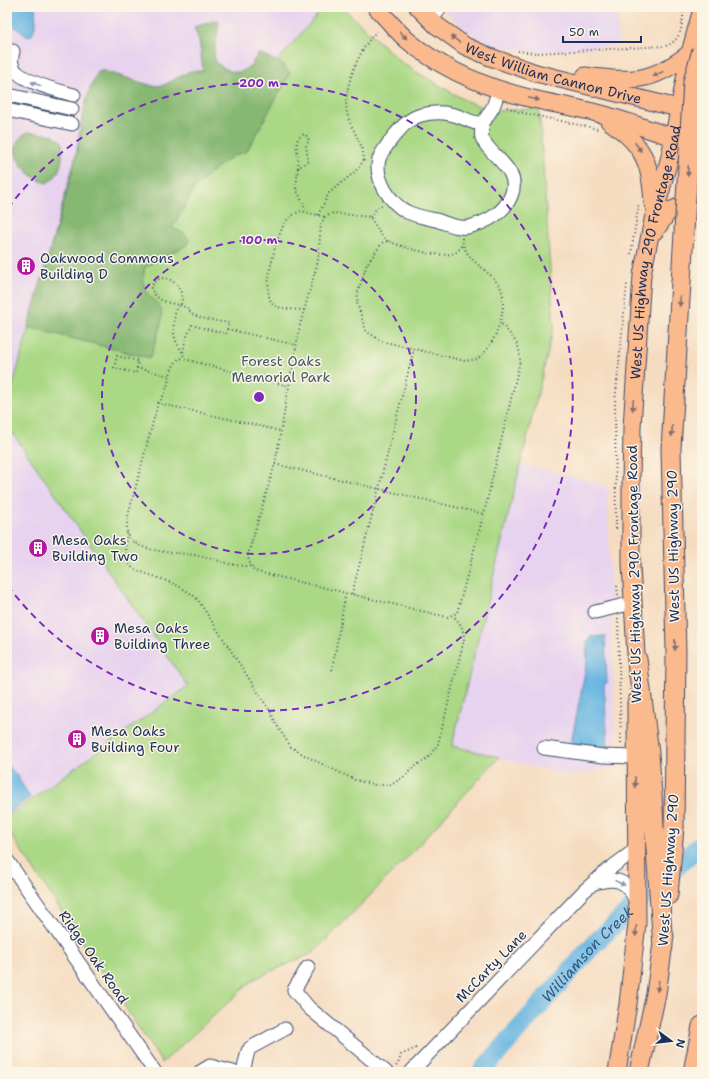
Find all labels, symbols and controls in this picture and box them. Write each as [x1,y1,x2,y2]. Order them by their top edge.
scale bar [563,18,641,44]
text: 50 m [569,24,599,40]
one-way arrow [398,30,408,40]
one-way arrow [449,34,460,43]
street label: West William Cannon Drive [462,38,644,108]
one-way arrow [652,71,663,77]
text: 200 m [239,75,279,91]
one-way arrow [30,80,42,86]
one-way arrow [528,97,540,103]
street label: West US Highway 290 Frontage Road [626,123,685,380]
one-way arrow [634,141,642,152]
one-way arrow [684,165,691,177]
text: 100 m [241,232,278,248]
place label: Oakwood Commons Building D [40,249,174,283]
building icon: Oakwood Commons Building D [15,255,37,277]
one-way arrow [676,295,683,307]
park label: Forest Oaks Memorial Park [231,352,331,386]
centre of rings [252,390,266,404]
one-way arrow [629,399,636,411]
one-way arrow [668,425,675,437]
street label: West US Highway 290 Frontage Road [623,445,645,703]
street label: West US Highway 290 [663,470,683,622]
place label: Mesa Oaks Building Two [52,531,138,565]
building icon: Mesa Oaks Building Two [27,537,49,559]
place label: Mesa Oaks Building Three [114,619,211,653]
building icon: Mesa Oaks Building Three [89,625,111,647]
one-way arrow [672,639,679,651]
place label: Mesa Oaks Building Four [91,722,180,756]
building icon: Mesa Oaks Building Four [66,728,88,750]
one-way arrow [632,776,639,788]
street label: West US Highway 290 [654,793,682,947]
one-way arrow [615,880,627,886]
water label: Williamson Creek [537,901,639,1007]
street label: Ridge Oak Road [55,907,133,1007]
one-way arrow [633,925,640,937]
street label: McCarty Lane [452,926,530,1006]
one-way arrow [655,980,661,992]
north arrow [651,1021,691,1061]
text: N [672,1037,689,1050]

